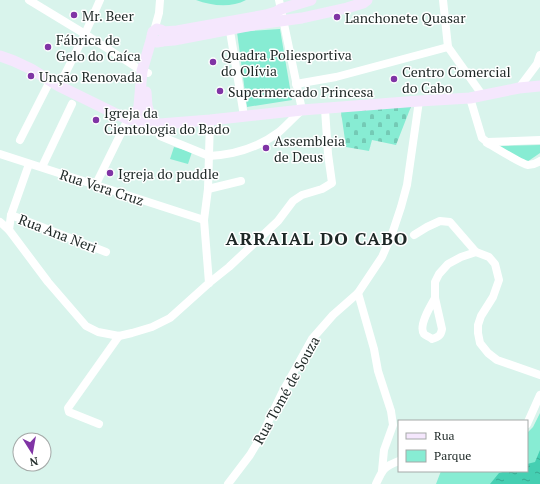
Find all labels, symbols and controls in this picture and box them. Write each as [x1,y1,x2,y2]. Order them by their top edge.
place label: Mr. Beer [82,6,134,25]
place label: Lanchonete Quasar [345,8,466,27]
marker: Mr. Beer [69,10,79,20]
marker: Lanchonete Quasar [332,12,342,22]
place label: Fábrica de Gelo do Caíca [56,30,141,65]
marker: Fábrica de Gelo do Caíca [43,42,53,52]
place label: Quadra Poliesportiva do Olívia [221,45,352,80]
marker: Quadra Poliesportiva do Olívia [208,57,218,67]
place label: Centro Comercial do Cabo [402,62,511,97]
place label: Unção Renovada [39,67,142,86]
marker: Unção Renovada [26,71,36,81]
marker: Centro Comercial do Cabo [389,74,399,84]
place label: Supermercado Princesa [228,82,374,101]
marker: Supermercado Princesa [215,86,225,96]
place label: Igreja da Cientologia do Bado [104,103,230,138]
marker: Igreja da Cientologia do Bado [91,115,101,125]
place label: Assembleia de Deus [274,131,345,166]
marker: Assembleia de Deus [261,143,271,153]
street label: Rua Vera Cruz [57,164,147,210]
place label: Igreja do puddle [118,164,219,183]
marker: Igreja do puddle [105,168,115,178]
street label: Rua Ana Neri [16,209,100,257]
district label: ARRAIAL DO CABO [226,226,408,250]
street label: Rua Tomé de Souza [248,333,324,447]
legend [398,420,528,472]
text: Rua [434,428,455,443]
north arrow [12,432,52,472]
text: Parque [434,448,471,463]
text: N [28,454,39,470]

